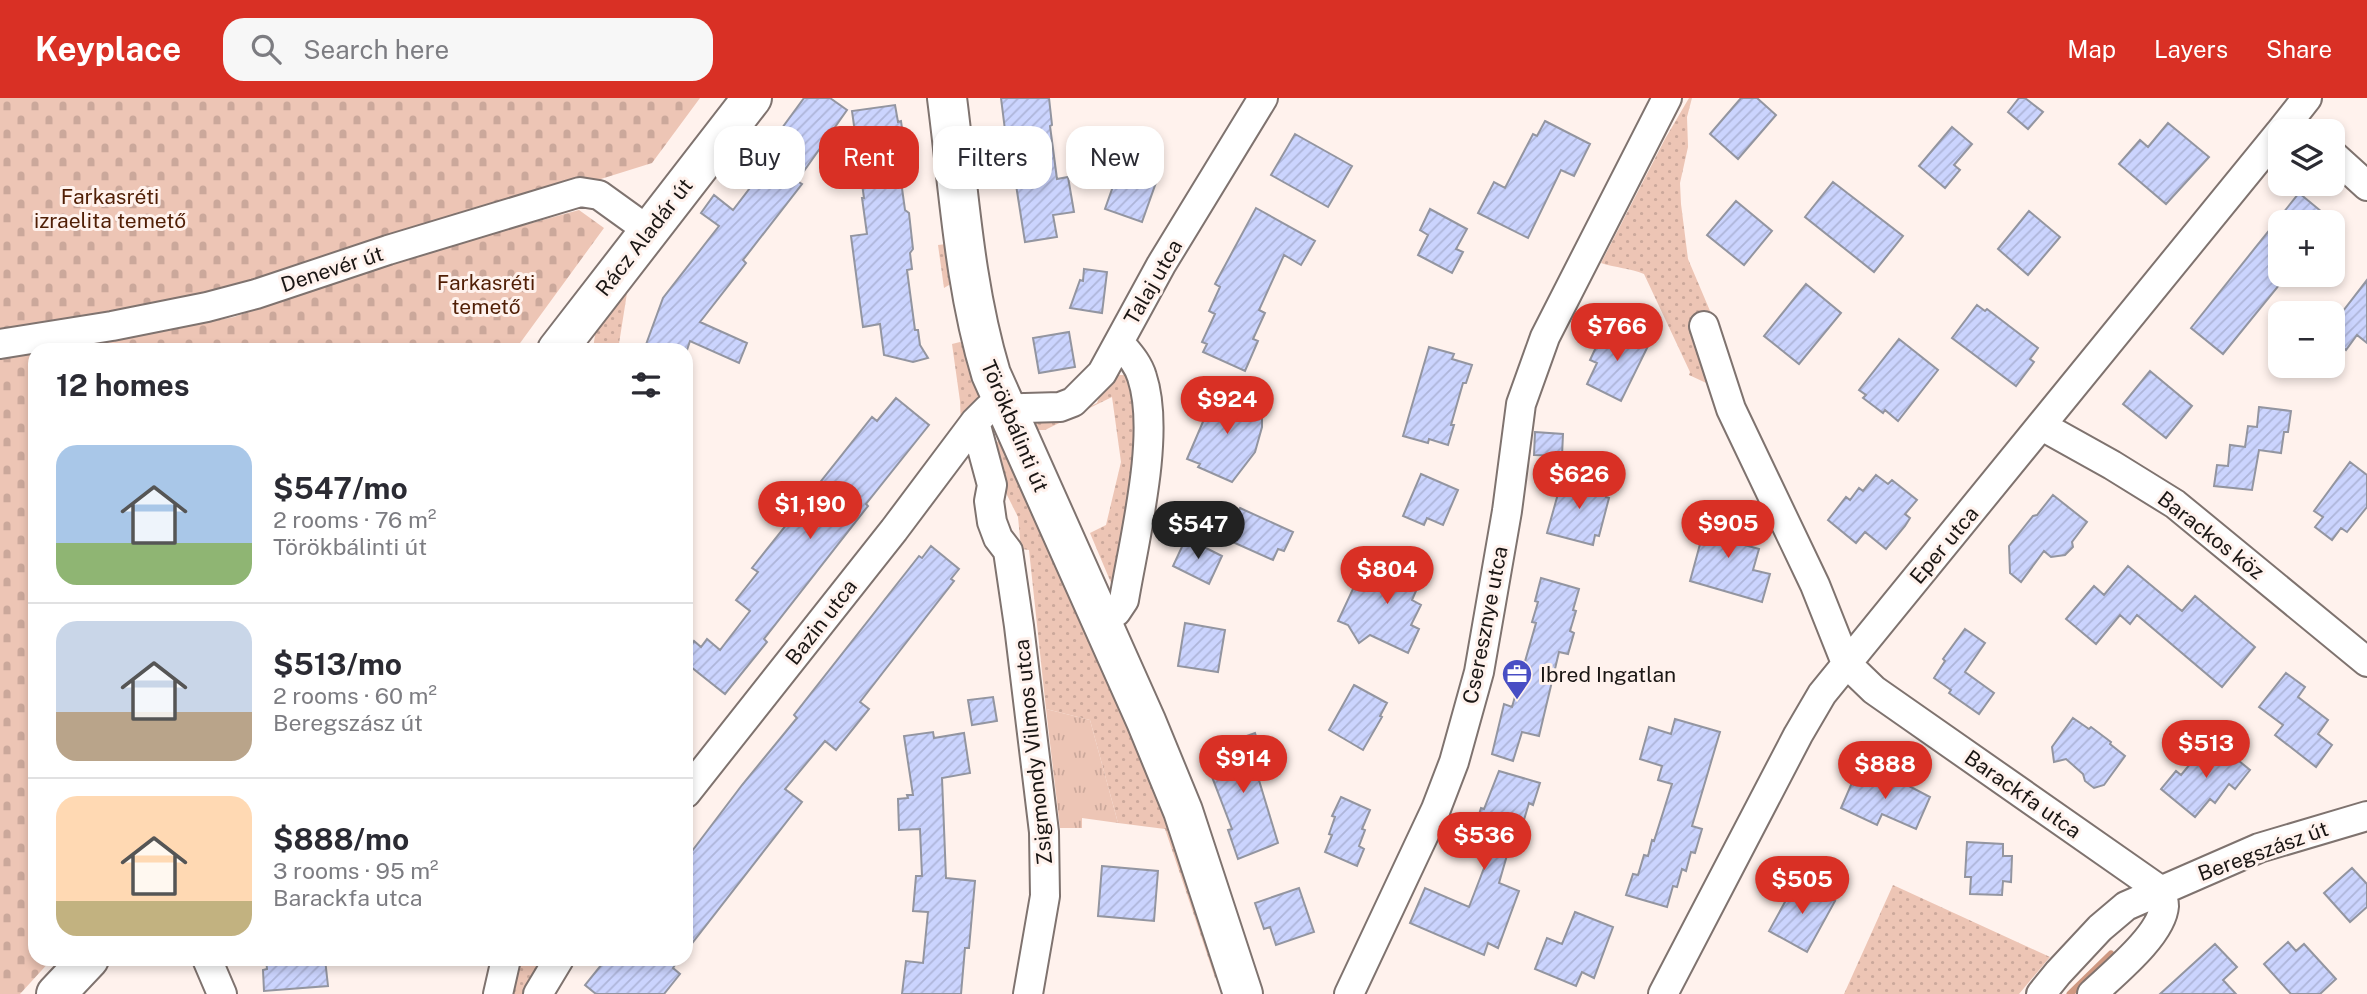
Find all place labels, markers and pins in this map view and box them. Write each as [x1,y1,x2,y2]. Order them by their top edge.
pin: $766 [1576,303,1658,363]
pin: $924 [1186,376,1268,436]
pin: $626 [1538,452,1620,511]
pin: $1,190 [753,482,867,541]
pin: $905 [1687,500,1769,560]
pin: $547 [1157,502,1239,561]
pin: $804 [1346,546,1428,606]
office icon: Ibred Ingatlan [1500,657,1534,701]
place label: Ibred Ingatlan [1540,662,1676,687]
pin: $513 [2165,720,2247,780]
pin: $914 [1202,736,1284,795]
pin: $888 [1844,742,1926,801]
pin: $536 [1443,812,1525,872]
pin: $505 [1761,856,1843,916]

